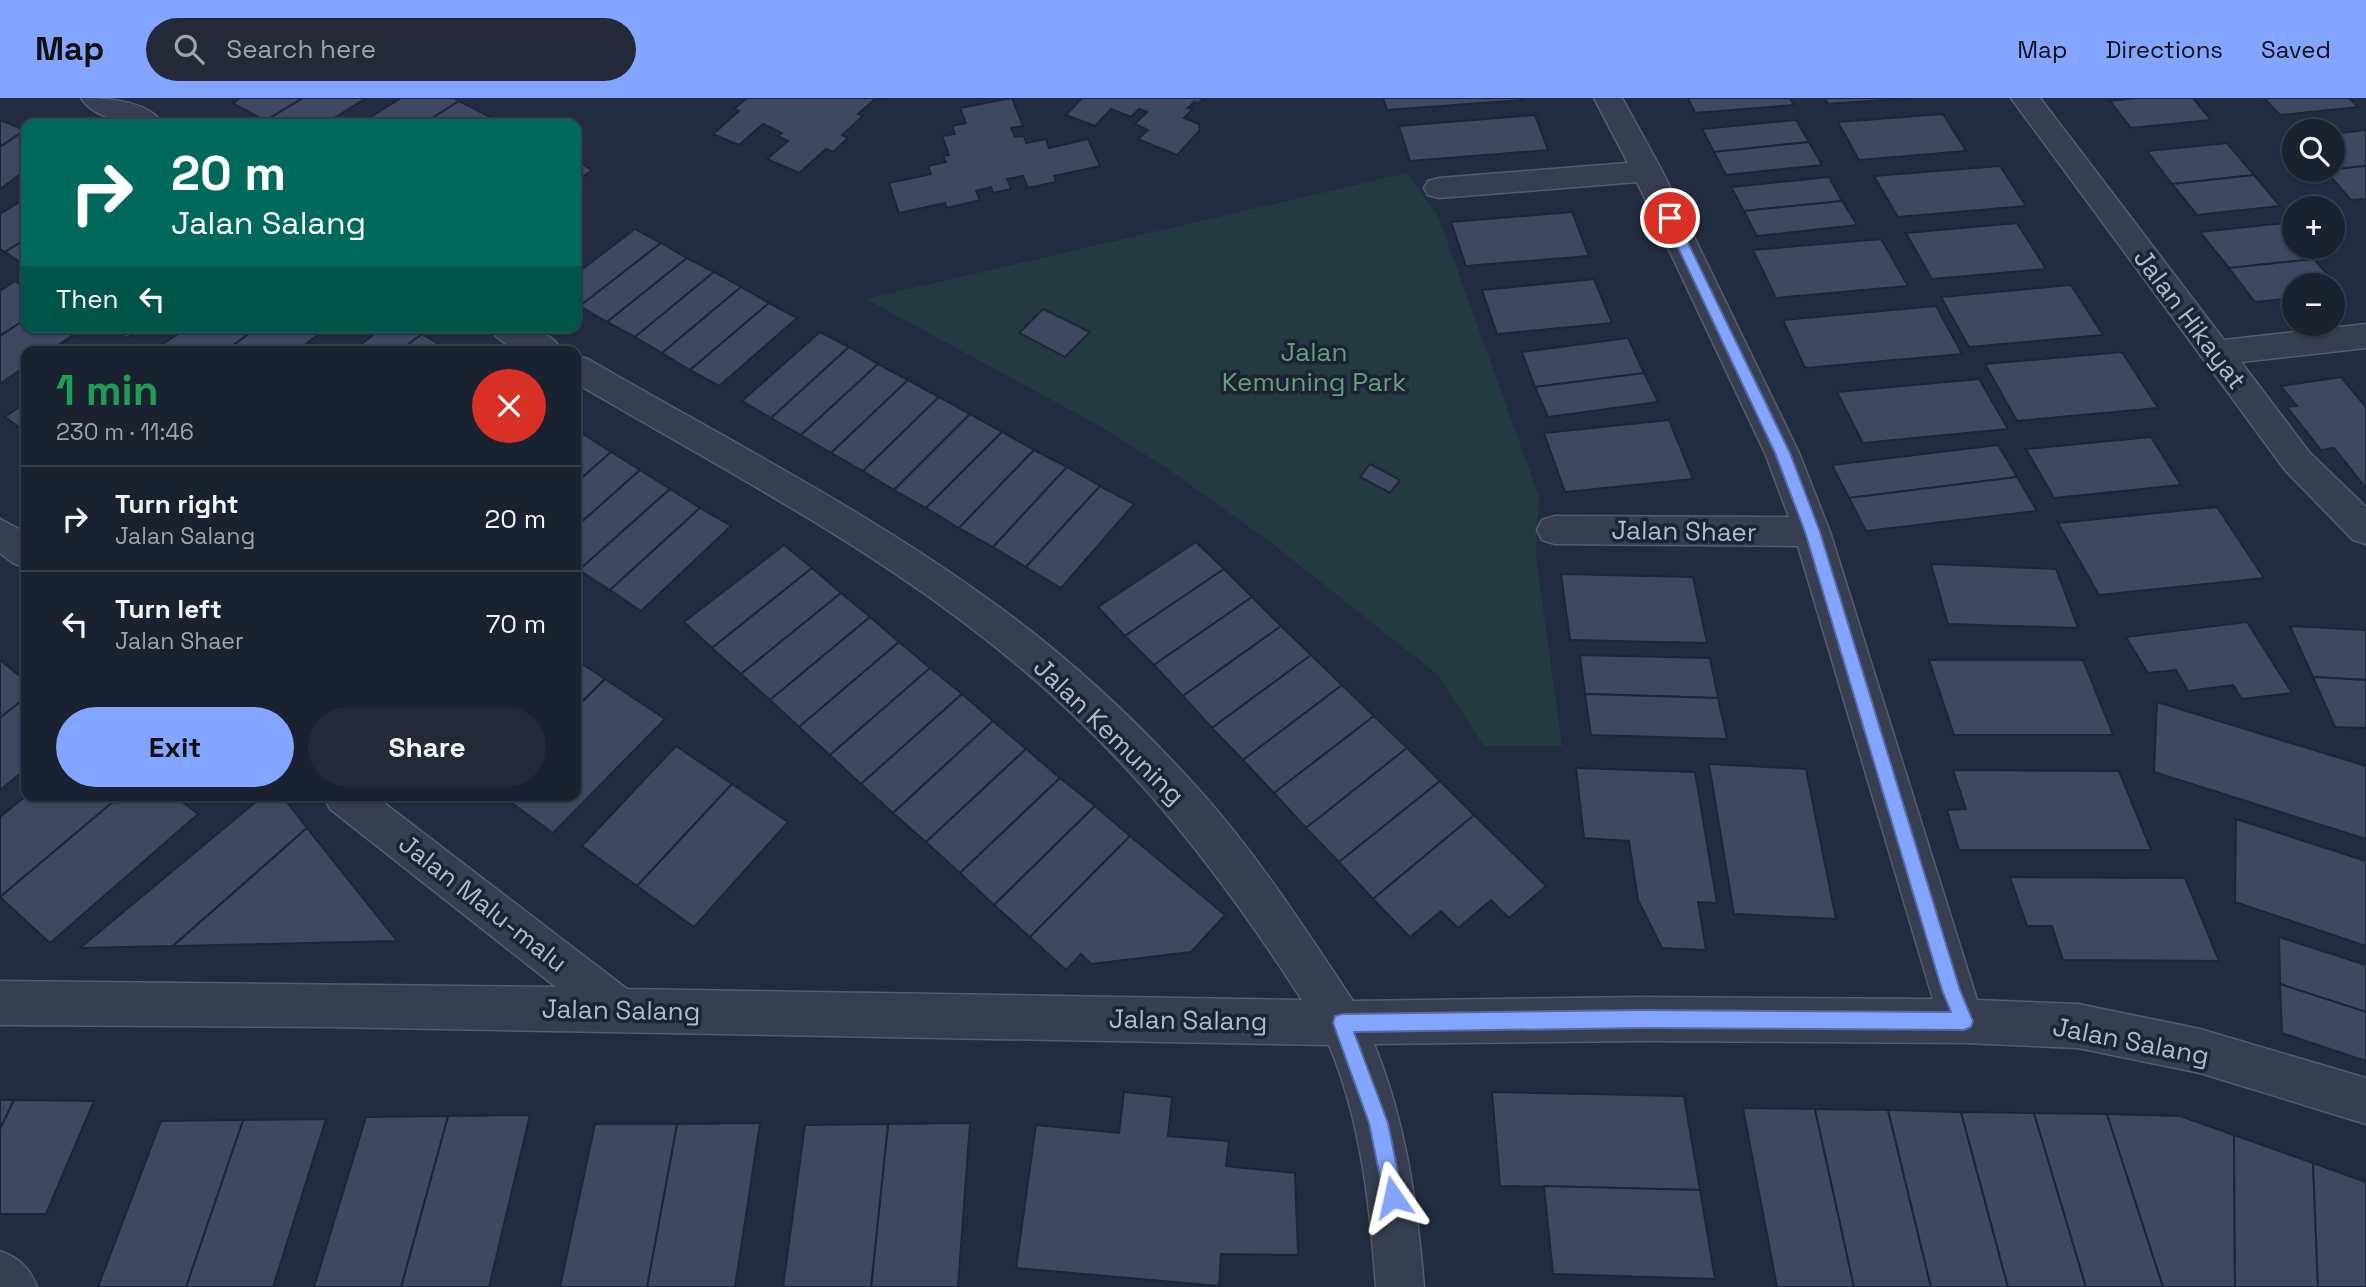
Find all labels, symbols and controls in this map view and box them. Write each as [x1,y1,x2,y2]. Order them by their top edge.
search box [146,18,636,81]
text: Map [35,28,104,70]
icon: search [170,30,208,68]
text: Search here [226,32,376,66]
text: Map [2017,34,2067,65]
text: Directions [2105,34,2223,65]
text: Saved [2261,34,2331,65]
map controls [2282,119,2345,336]
button: search [2282,119,2345,182]
text: 20 m [171,142,286,204]
icon: right [56,147,147,238]
pin [1640,188,1700,248]
button: + [2282,196,2345,259]
icon: arrive [1651,199,1689,237]
text: Jalan Salang [171,203,366,243]
street label: Jalan Hikayat [2126,242,2254,396]
button: − [2282,273,2345,336]
icon: left [133,280,171,318]
text: Then [56,282,119,316]
park label: Jalan Kemuning Park [1222,335,1406,399]
text: 1 min [56,364,159,417]
button: close [472,369,546,443]
text: 230 m · 11:46 [56,417,194,447]
text: Turn right [115,487,239,521]
icon: right [56,500,94,538]
text: 20 m [485,502,546,536]
street label: Jalan Shaer [1611,513,1757,549]
text: Jalan Salang [115,521,255,551]
text: Turn left [115,592,222,626]
icon: left [56,605,94,643]
text: 70 m [486,607,546,641]
text: Jalan Shaer [115,626,244,656]
street label: Jalan Kemuning [1026,650,1192,812]
button: Exit [56,707,294,787]
button: Share [308,707,546,787]
street label: Jalan Malu-malu [392,827,574,979]
street label: Jalan Salang [541,992,701,1028]
street label: Jalan Salang [1108,1002,1268,1038]
street label: Jalan Salang [2050,1009,2212,1073]
position arrow [1356,1160,1430,1234]

